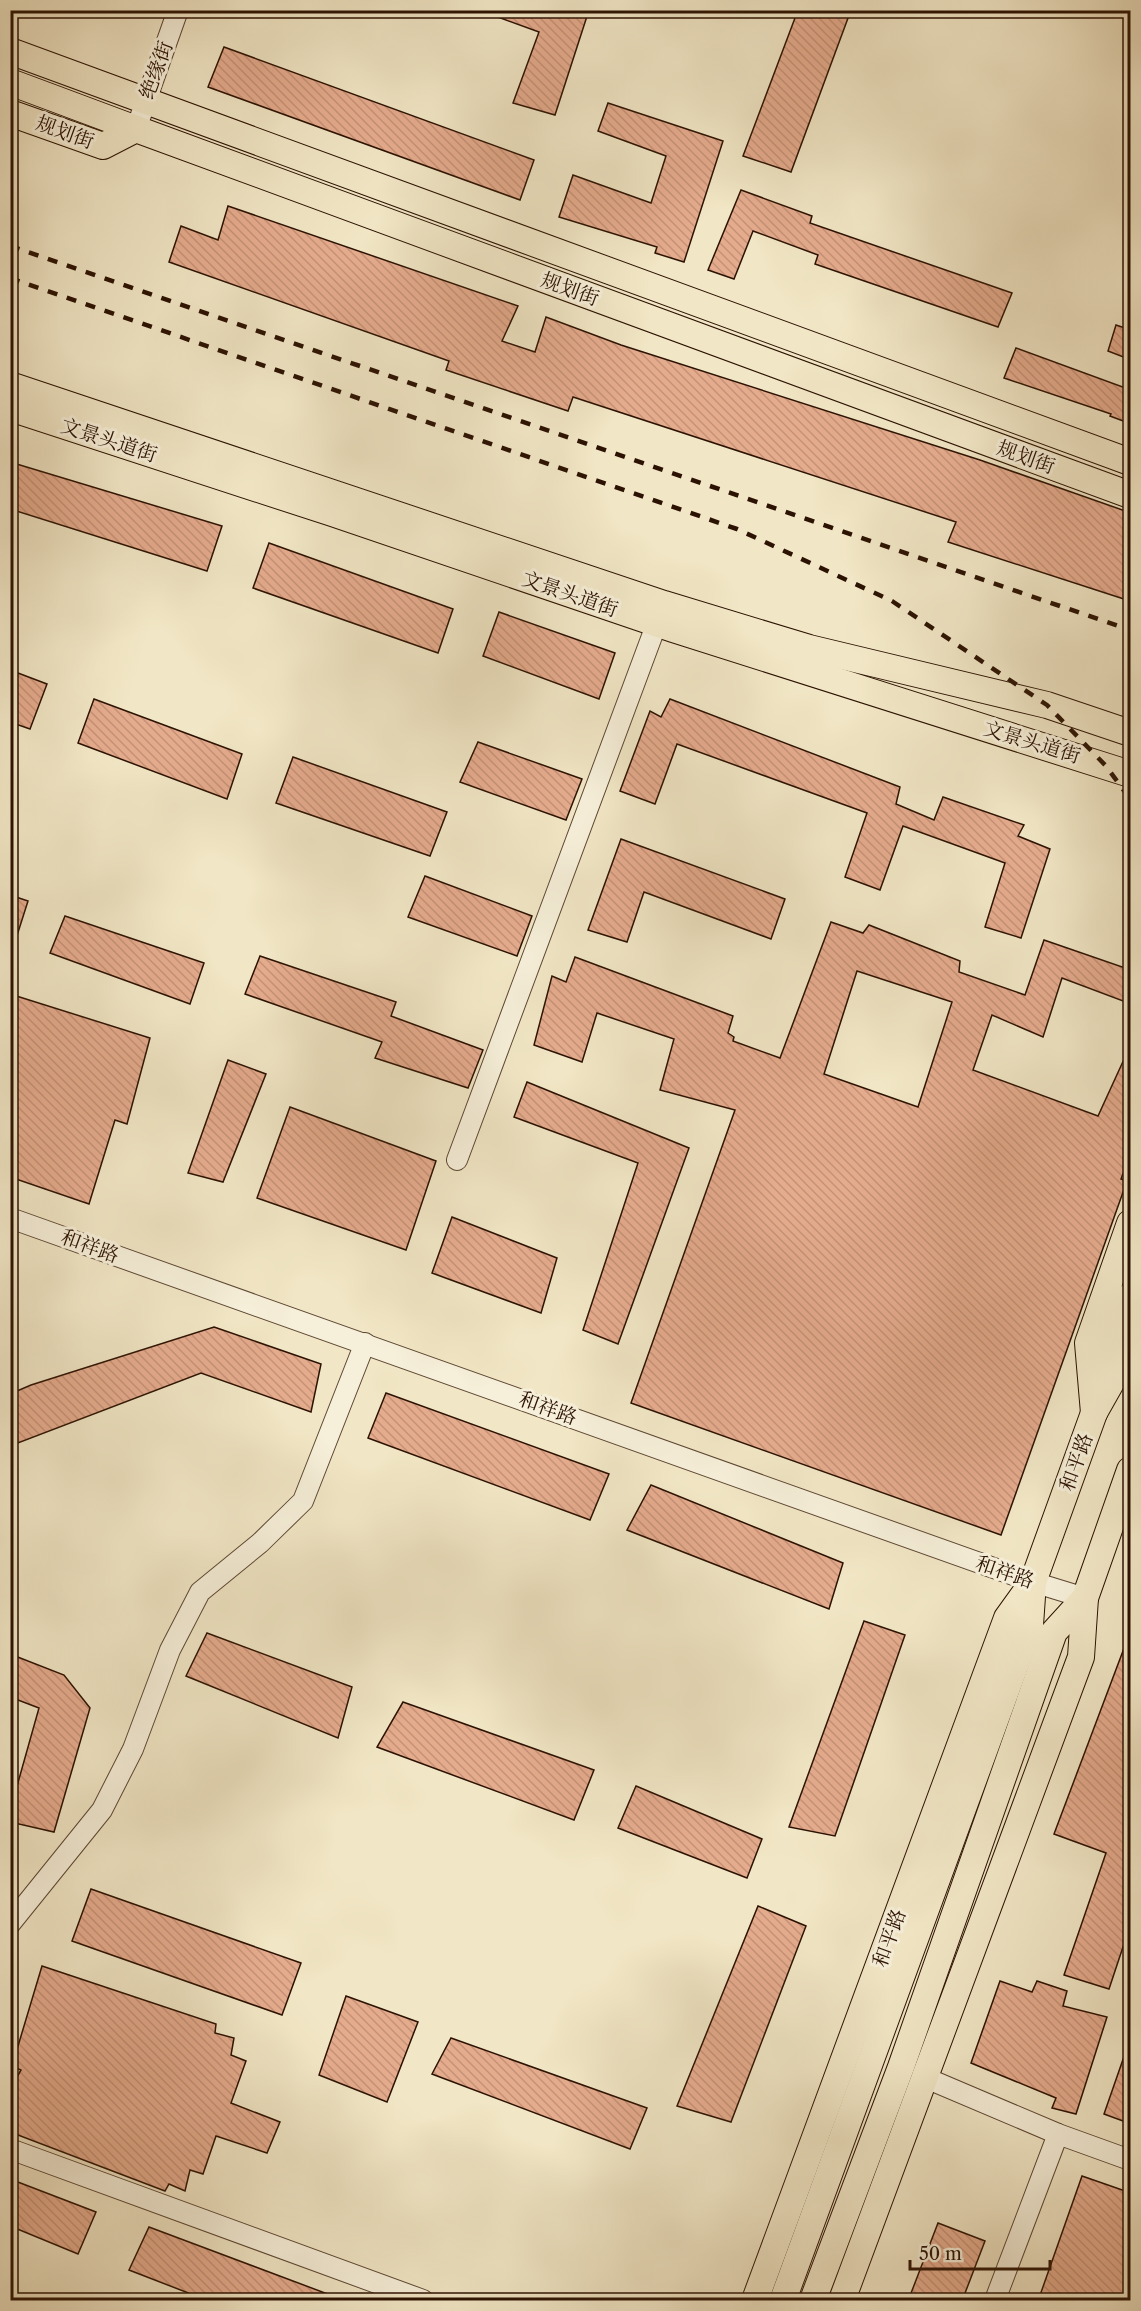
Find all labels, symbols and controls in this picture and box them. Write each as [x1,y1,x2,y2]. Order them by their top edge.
street label: 绝缘街 [134,38,178,102]
street label: 规划街 [33,110,97,154]
street label: 规划街 [538,267,602,311]
street label: 文景头道街 [58,413,160,467]
street label: 规划街 [994,435,1058,479]
street label: 文景头道街 [519,566,621,622]
street label: 文景头道街 [981,716,1083,768]
street label: 和祥路 [58,1224,122,1268]
street label: 和祥路 [516,1386,580,1430]
street label: 和平路 [1054,1430,1098,1494]
street label: 和祥路 [973,1551,1037,1593]
street label: 和平路 [867,1906,911,1970]
scale bar [910,2233,1050,2271]
text: 50 m [919,2243,962,2265]

